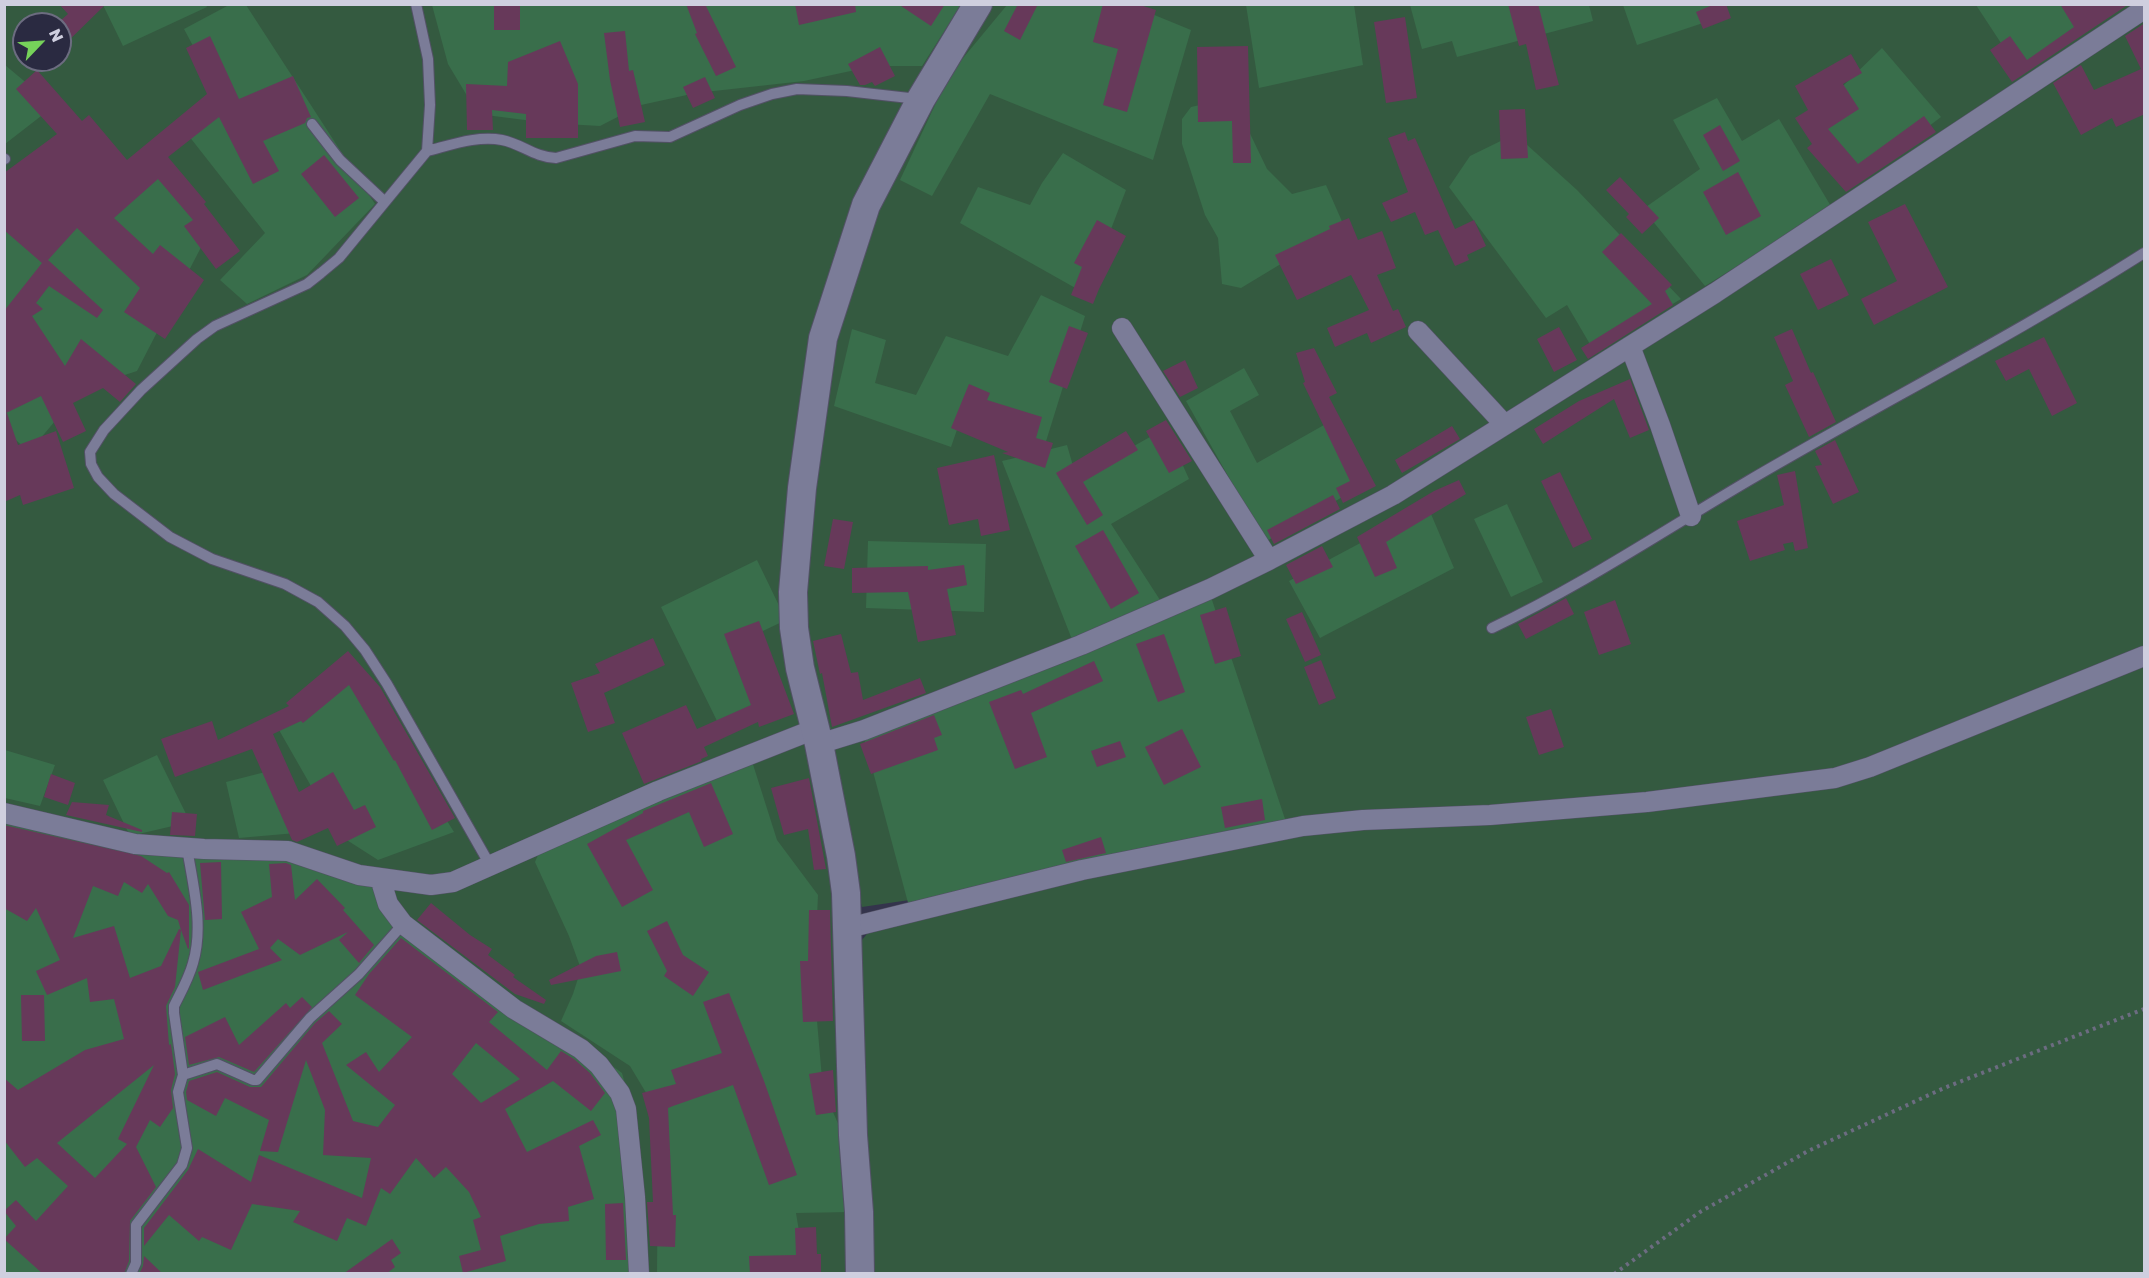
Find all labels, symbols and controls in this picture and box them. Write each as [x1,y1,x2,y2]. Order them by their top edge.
north arrow [12,12,72,72]
text: N [45,25,68,45]

